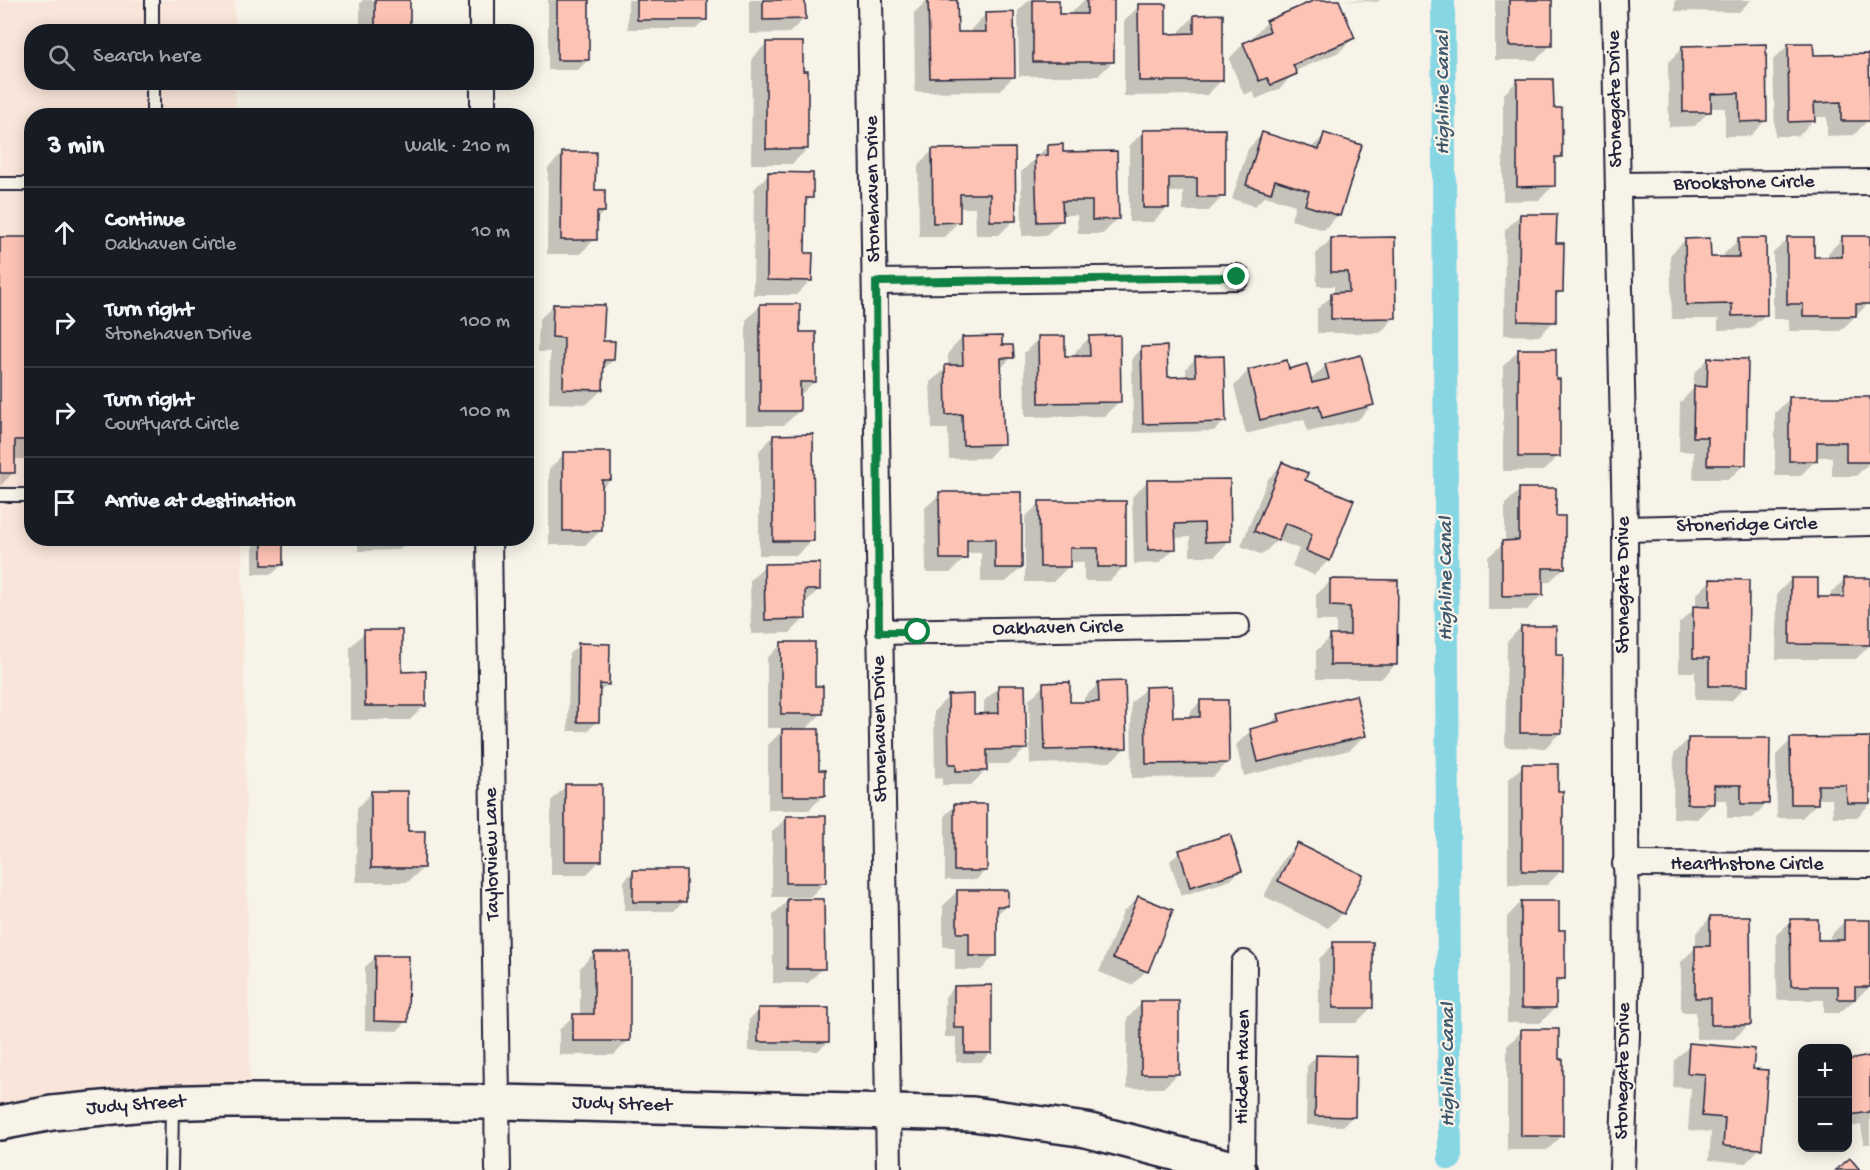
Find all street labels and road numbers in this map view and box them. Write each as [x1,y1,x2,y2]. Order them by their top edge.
street label: Stonegate Drive [1603,30,1629,168]
street label: Stonehaven Drive [861,115,887,262]
street label: Brookstone Circle [1672,171,1815,197]
street label: Stoneridge Circle [1676,513,1818,539]
street label: Stonegate Drive [1613,516,1636,653]
street label: Oakhaven Circle [992,616,1124,642]
street label: Stonehaven Drive [868,655,894,802]
street label: Taylorview Lane [480,787,506,921]
street label: Hearthstone Circle [1670,854,1824,877]
street label: Stonegate Drive [1611,1002,1637,1140]
street label: Hidden Haven [1231,1009,1257,1125]
street label: Judy Street [86,1091,188,1121]
street label: Judy Street [572,1092,674,1118]

